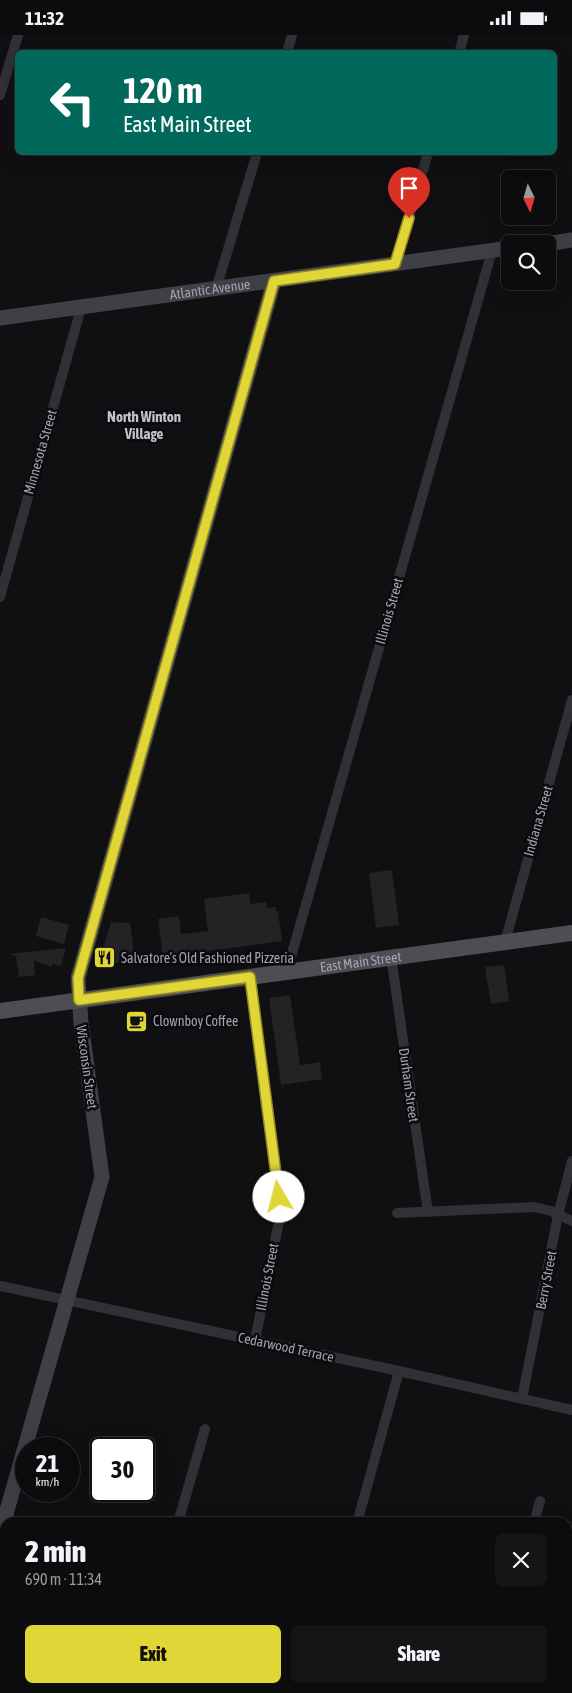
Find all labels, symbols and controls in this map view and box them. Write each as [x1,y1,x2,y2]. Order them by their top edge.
text: 11:32 [25,7,64,29]
icon: left [40,70,105,135]
text: 120 m [123,70,202,110]
text: East Main Street [123,111,252,137]
pin [388,167,430,218]
north arrow [501,170,556,225]
map controls [501,170,556,290]
icon: arrive [395,174,423,202]
button: search [501,235,556,290]
street label: Atlantic Avenue [169,276,251,303]
street label: Minnesota Street [20,408,60,496]
district label: North Winton Village [107,408,181,442]
street label: Illinois Street [372,576,406,646]
street label: Indiana Street [520,784,556,858]
restaurant icon: Salvatore's Old Fashioned Pizzeria [93,946,117,970]
street label: East Main Street [319,948,402,975]
place label: Salvatore's Old Fashioned Pizzeria [121,950,294,966]
cafe icon: Clownboy Coffee [125,1009,149,1033]
place label: Clownboy Coffee [153,1013,238,1029]
street label: Wisconsin Street [73,1024,101,1110]
street label: Durham Street [396,1047,422,1123]
position arrow [252,1170,304,1222]
street label: Illinois Street [253,1242,281,1312]
street label: Berry Street [532,1249,560,1311]
street label: Cedarwood Terrace [237,1329,335,1365]
speed limit sign: 30 [90,1437,155,1502]
text: 21 [36,1449,59,1477]
text: km/h [36,1475,59,1489]
text: 2 min [25,1534,86,1568]
button: close [495,1534,547,1586]
text: 690 m · 11:34 [25,1570,102,1588]
button: Exit [25,1625,281,1683]
button: Share [291,1625,547,1683]

